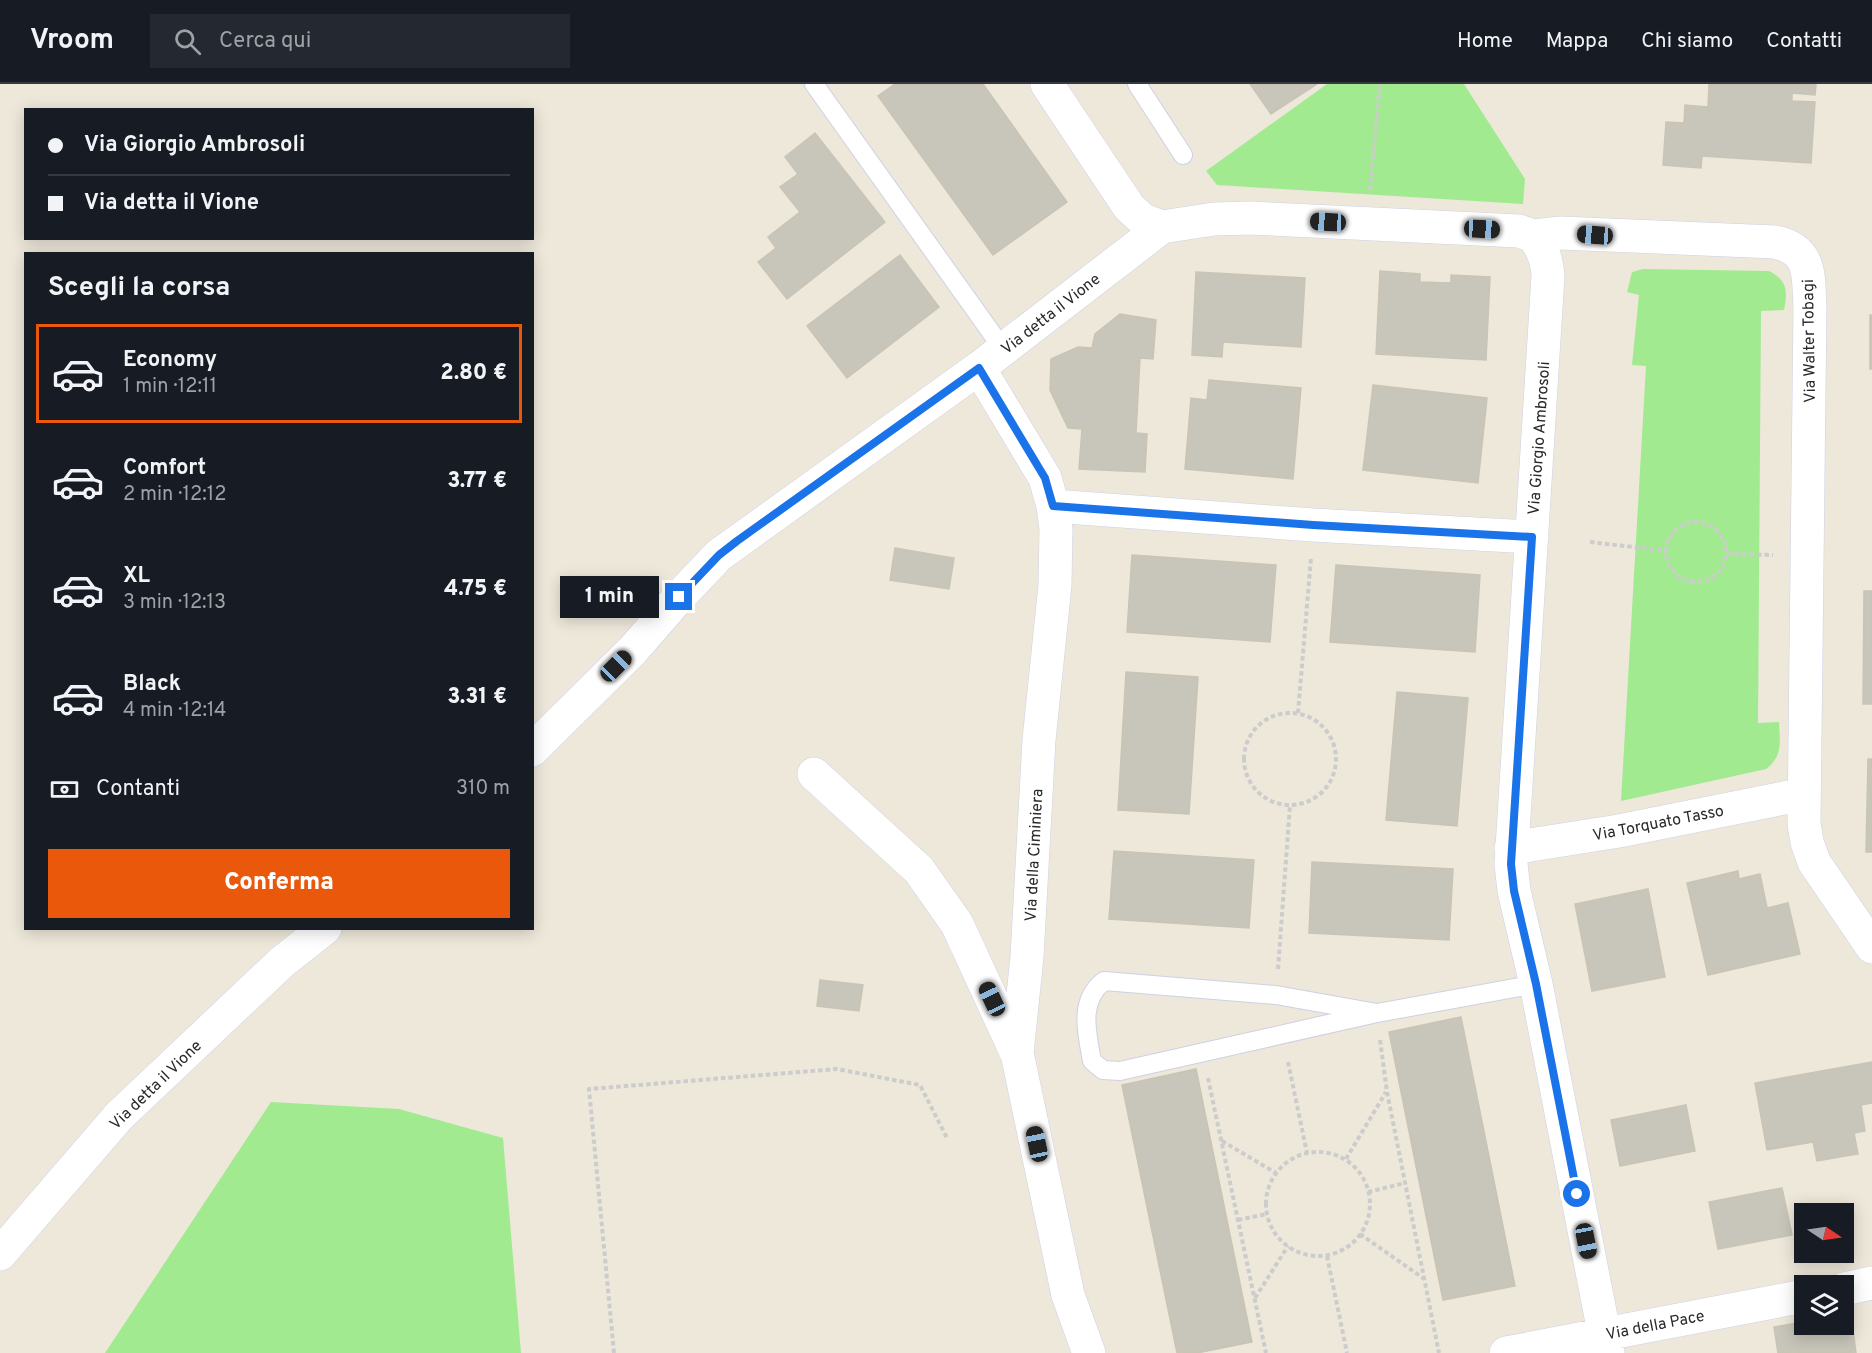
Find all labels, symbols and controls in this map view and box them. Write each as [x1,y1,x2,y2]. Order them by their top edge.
search box [150,14,570,68]
text: Vroom [30,23,114,59]
icon: search [171,25,204,58]
text: Cerca qui [219,28,311,55]
text: Home [1457,28,1513,55]
text: Mappa [1546,28,1608,55]
text: Chi siamo [1641,28,1733,55]
text: Contatti [1766,28,1842,55]
text: Via Giorgio Ambrosoli [84,132,305,159]
text: Via detta il Vione [84,190,259,217]
car [1310,212,1346,232]
car [1464,219,1500,239]
car [1576,225,1614,245]
street label: Via detta il Vione [998,270,1105,360]
text: Scegli la corsa [48,271,230,305]
street label: Via Walter Tobagi [1799,279,1821,403]
icon: car [51,347,105,401]
text: Economy [123,347,217,374]
text: 2.80 € [440,360,507,387]
street label: Via Giorgio Ambrosoli [1525,361,1555,516]
text: 1 min · 12:11 [123,374,217,400]
icon: car [51,455,105,509]
text: Comfort [123,455,206,482]
text: 3.77 € [447,468,507,495]
text: 2 min · 12:12 [123,482,227,508]
icon: car [51,563,105,617]
text: XL [123,563,150,590]
text: 4.75 € [444,576,507,603]
callout: 1 min [559,576,658,618]
route end [665,583,692,610]
text: 1 min [585,584,634,610]
text: 3 min · 12:13 [123,590,226,616]
car [597,647,635,685]
icon: car [51,671,105,725]
text: Black [123,671,181,698]
text: 3.31 € [447,684,507,711]
text: 4 min · 12:14 [123,698,226,724]
icon: cash [48,773,81,806]
text: Contanti [96,776,180,803]
text: 310 m [456,776,510,802]
street label: Via della Ciminiera [1022,788,1048,922]
street label: Via Torquato Tasso [1591,801,1726,846]
button: Conferma [48,849,510,918]
car [976,979,1008,1019]
street label: Via detta il Vione [106,1036,207,1135]
car [1024,1125,1050,1163]
route start [1563,1180,1590,1207]
north arrow [1794,1203,1854,1263]
map controls [1794,1203,1854,1335]
car [1574,1222,1598,1260]
button: layers [1794,1275,1854,1335]
street label: Via della Pace [1604,1307,1706,1345]

